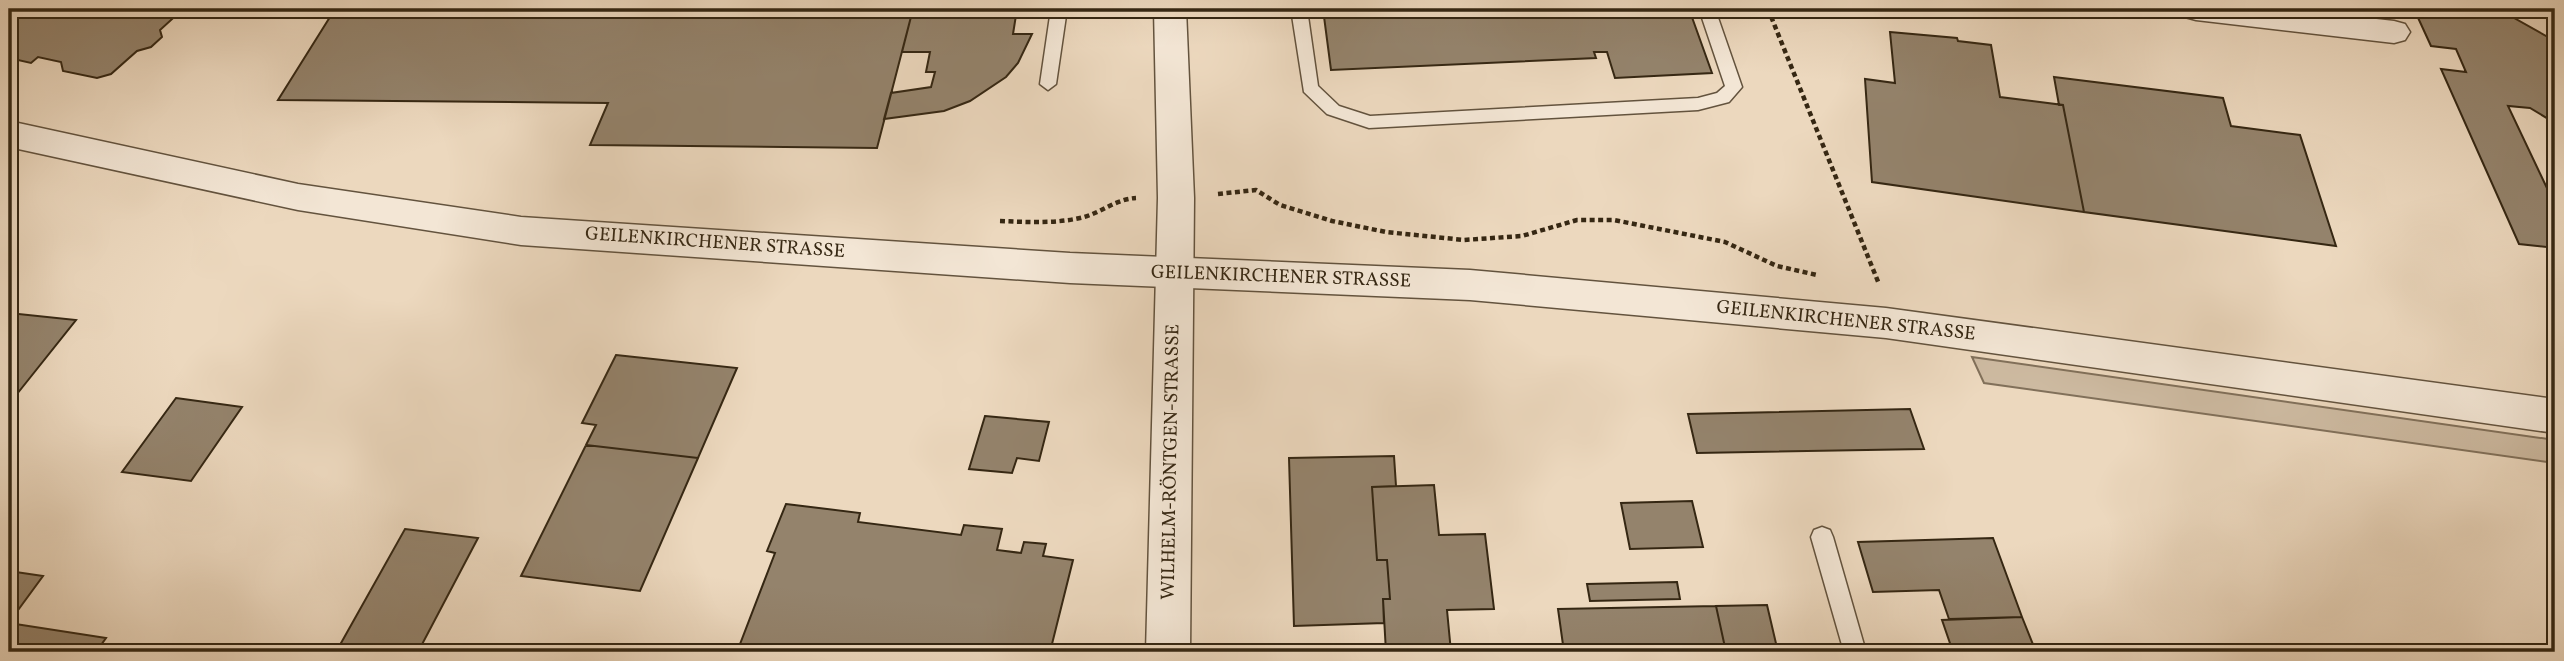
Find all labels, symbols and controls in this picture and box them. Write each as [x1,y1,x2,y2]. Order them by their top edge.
street label: GEILENKIRCHENER STRASSE [584,221,846,265]
street label: GEILENKIRCHENER STRASSE [1150,259,1412,295]
street label: GEILENKIRCHENER STRASSE [1715,294,1977,348]
street label: WILHELM-RÖNTGEN-STRASSE [1156,324,1186,600]

